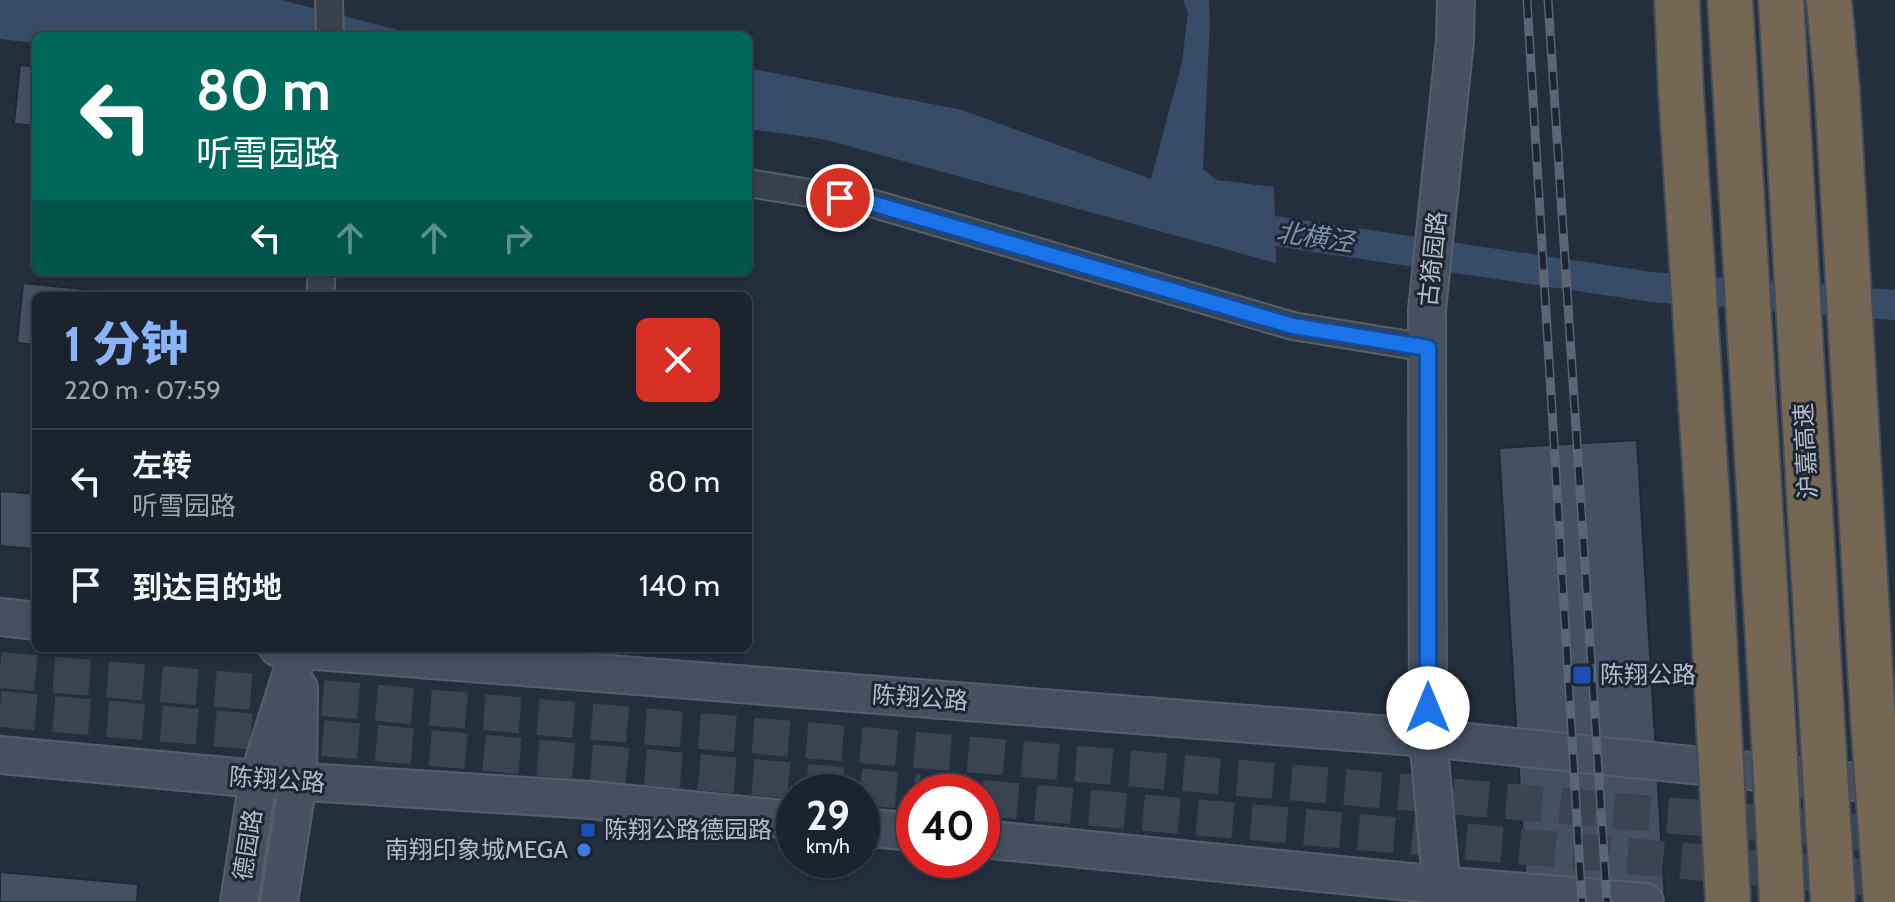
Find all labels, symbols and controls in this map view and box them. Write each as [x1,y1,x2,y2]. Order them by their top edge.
text: 80 m [196,56,331,124]
icon: left [64,64,168,168]
text: 听雪园路 [196,131,340,175]
pin [806,164,874,232]
icon: arrive [818,176,862,220]
street label: 古猗园路 [1413,210,1452,308]
icon: left [244,216,288,260]
icon: ahead [328,216,372,260]
icon: ahead [412,216,456,260]
icon: right [496,216,540,260]
water label: 北横泾 [1274,216,1359,259]
text: 1 分钟 [64,315,189,373]
button: close [636,318,720,402]
text: 220 m · 07:59 [64,374,221,406]
street label: 沪嘉高速 [1789,402,1822,500]
text: 左转 [132,447,192,484]
icon: left [64,459,108,503]
text: 80 m [648,463,720,500]
text: 听雪园路 [132,490,236,522]
icon: arrive [64,563,108,607]
text: 140 m [639,567,720,604]
text: 到达目的地 [132,569,282,606]
place label: 陈翔公路 [1600,660,1696,689]
marker: 陈翔公路 [1571,664,1593,686]
position arrow [1386,666,1470,750]
street label: 陈翔公路 [871,680,969,715]
street label: 陈翔公路 [228,762,326,797]
speed limit sign: 40 [896,774,1000,878]
text: 29 [806,791,850,840]
street label: 德园路 [228,807,267,883]
place label: 陈翔公路德园路 [604,815,772,844]
marker: 陈翔公路德园路 [579,821,597,839]
text: km/h [806,834,850,858]
place label: 南翔印象城MEGA [385,835,568,864]
marker: 南翔印象城MEGA [575,841,593,859]

